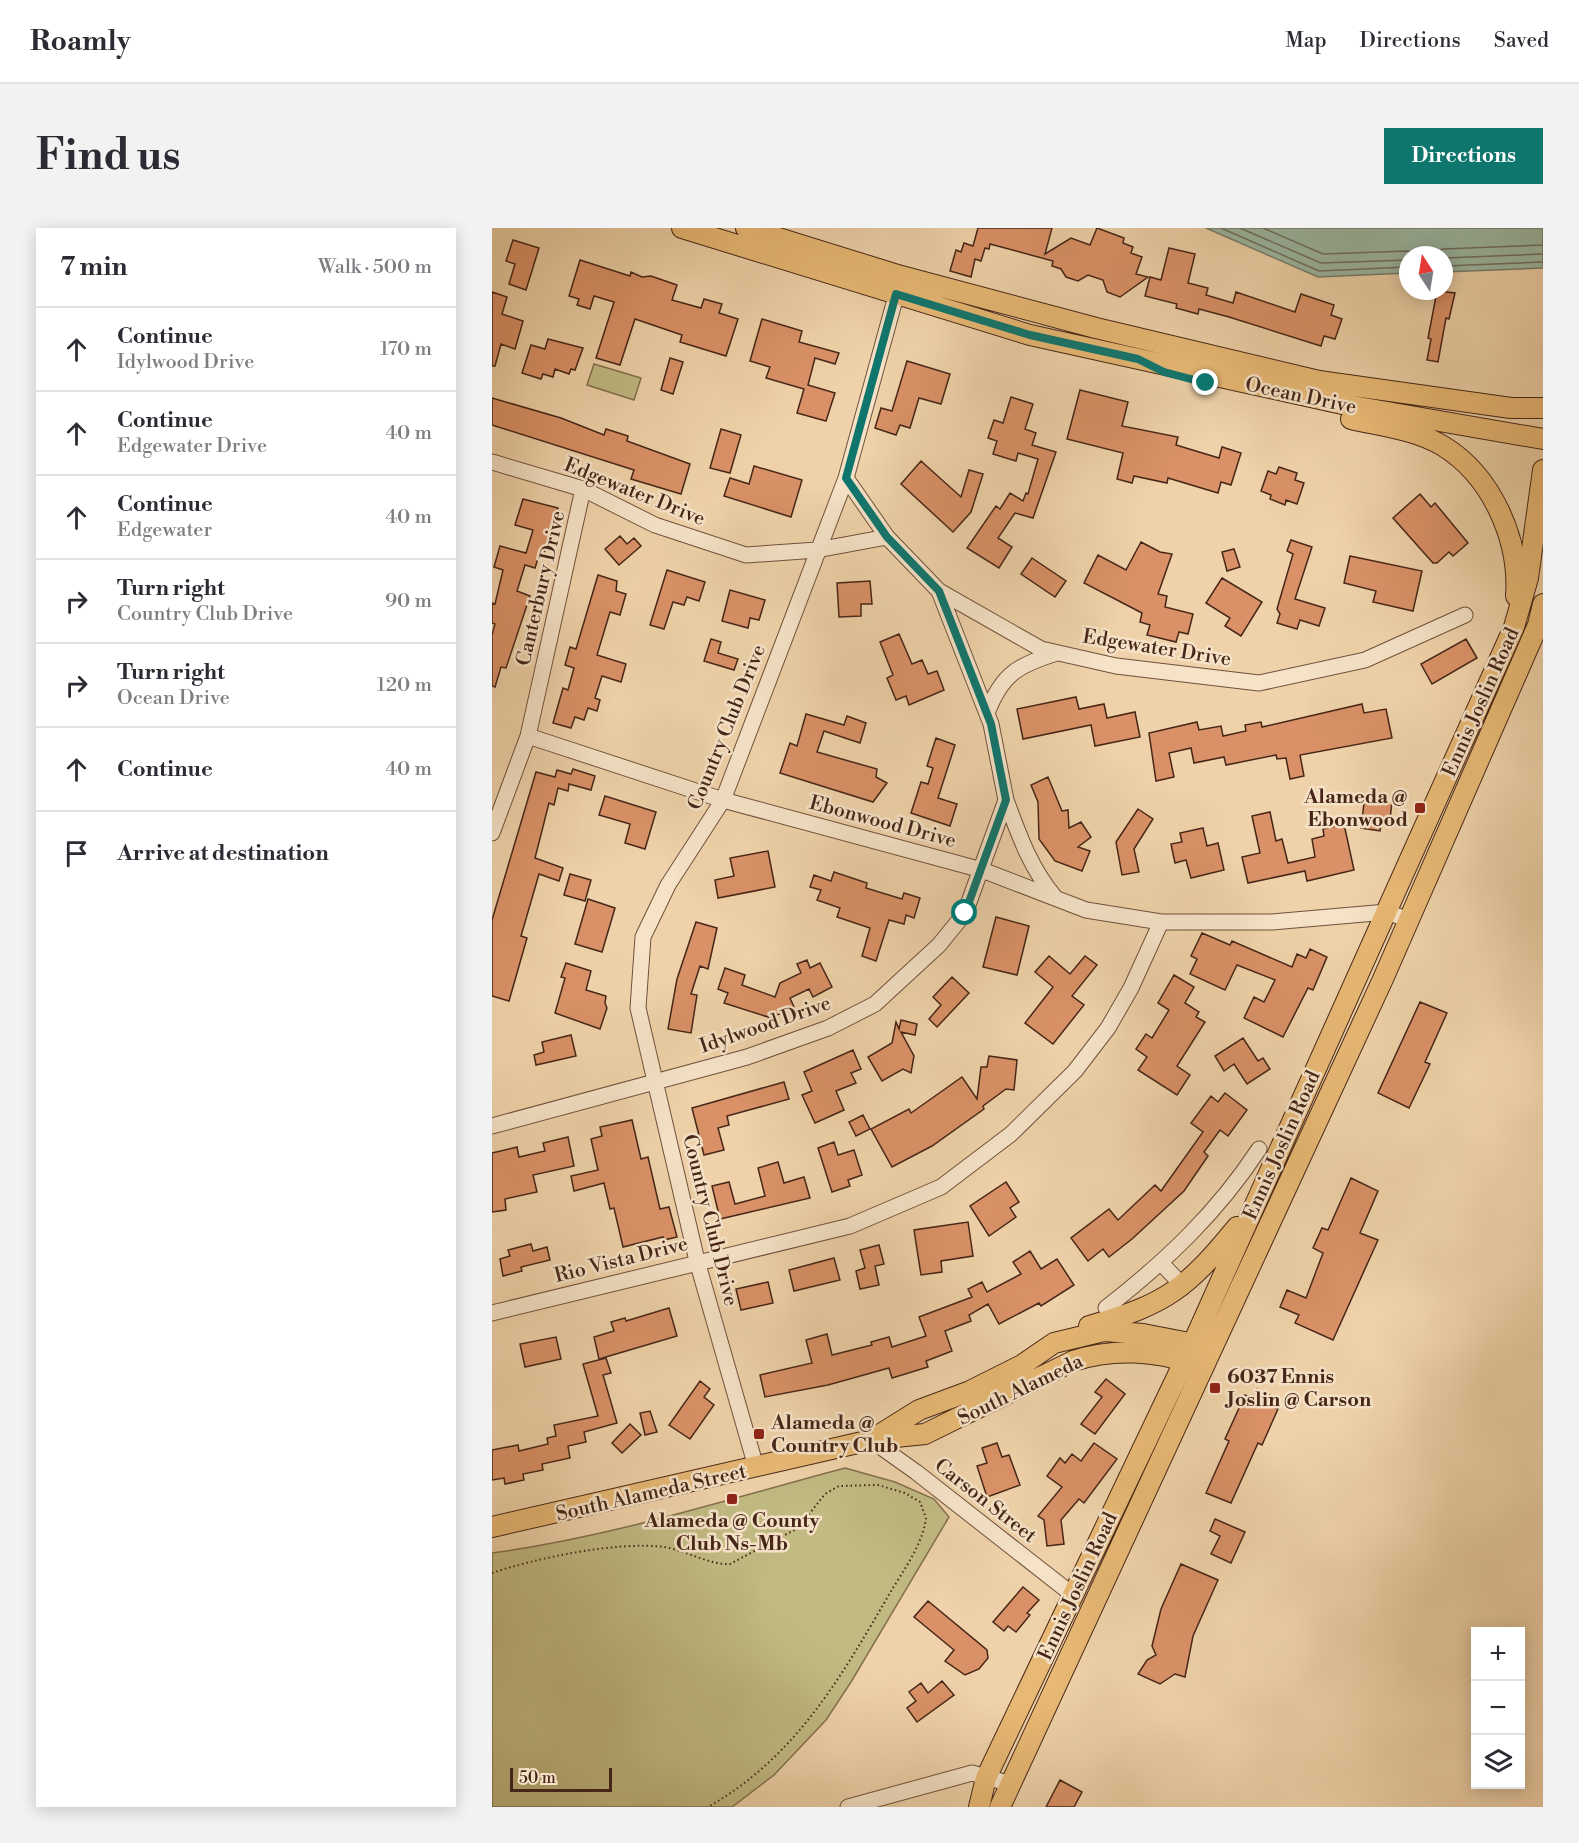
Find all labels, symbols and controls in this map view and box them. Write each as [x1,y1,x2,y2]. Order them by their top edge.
text: Roamly [30,24,131,59]
text: Map [1285,28,1327,54]
text: Directions [1360,28,1461,54]
text: Saved [1494,28,1549,54]
button: Directions [1384,128,1543,184]
text: Find us [36,130,180,183]
north arrow [1399,246,1453,300]
text: 7 min [60,251,127,283]
text: Walk · 500 m [318,255,432,280]
text: Continue [117,323,213,350]
icon: ahead [60,333,93,366]
text: 170 m [380,337,432,362]
text: Idylwood Drive [117,350,254,375]
route end [1192,369,1218,395]
street label: Ocean Drive [1243,373,1359,420]
text: Continue [117,407,213,434]
icon: ahead [60,417,93,450]
text: 40 m [385,421,432,446]
text: Edgewater Drive [117,434,267,459]
street label: Edgewater Drive [560,453,709,532]
text: Continue [117,491,213,518]
icon: ahead [60,501,93,534]
text: 40 m [385,505,432,530]
street label: Canterbury Drive [511,508,571,668]
text: Edgewater [117,518,212,543]
text: Turn right [117,575,225,602]
icon: right [60,585,93,618]
text: 90 m [385,589,432,614]
text: Country Club Drive [117,602,293,627]
street label: Edgewater Drive [1081,624,1233,673]
street label: Ennis Joslin Road [1437,624,1526,781]
street label: Country Club Drive [683,641,772,814]
text: Turn right [117,659,225,686]
icon: right [60,669,93,702]
text: 120 m [377,673,432,698]
text: Ocean Drive [117,686,230,711]
icon: ahead [60,753,93,786]
text: Continue [117,756,213,783]
text: 40 m [385,757,432,782]
place label: Alameda @ Ebonwood [1303,785,1408,833]
street label: Ebonwood Drive [807,791,959,854]
marker: Alameda @ Ebonwood [1413,801,1427,815]
icon: arrive [60,837,93,870]
text: Arrive at destination [117,840,329,867]
route start [951,899,977,925]
street label: Idylwood Drive [697,991,834,1060]
street label: Ennis Joslin Road [1238,1067,1327,1224]
street label: Country Club Drive [676,1132,743,1309]
street label: Rio Vista Drive [552,1232,691,1289]
street label: South Alameda [954,1349,1088,1431]
place label: 6037 Ennis Joslin @ Carson [1224,1365,1372,1413]
marker: 6037 Ennis Joslin @ Carson [1208,1381,1222,1395]
place label: Alameda @ Country Club [770,1411,898,1459]
marker: Alameda @ Country Club [752,1427,766,1441]
street label: Carson Street [929,1454,1041,1549]
street label: South Alameda Street [554,1459,749,1528]
marker: Alameda @ County Club Ns-Mb [725,1492,739,1506]
street label: Ennis Joslin Road [1033,1508,1124,1665]
place label: Alameda @ County Club Ns-Mb [644,1509,820,1557]
map controls [1471,1627,1525,1789]
button: + [1471,1627,1525,1681]
button: − [1471,1681,1525,1735]
button: layers [1471,1735,1525,1789]
scale bar [510,1765,612,1792]
text: 50 m [519,1768,556,1788]

